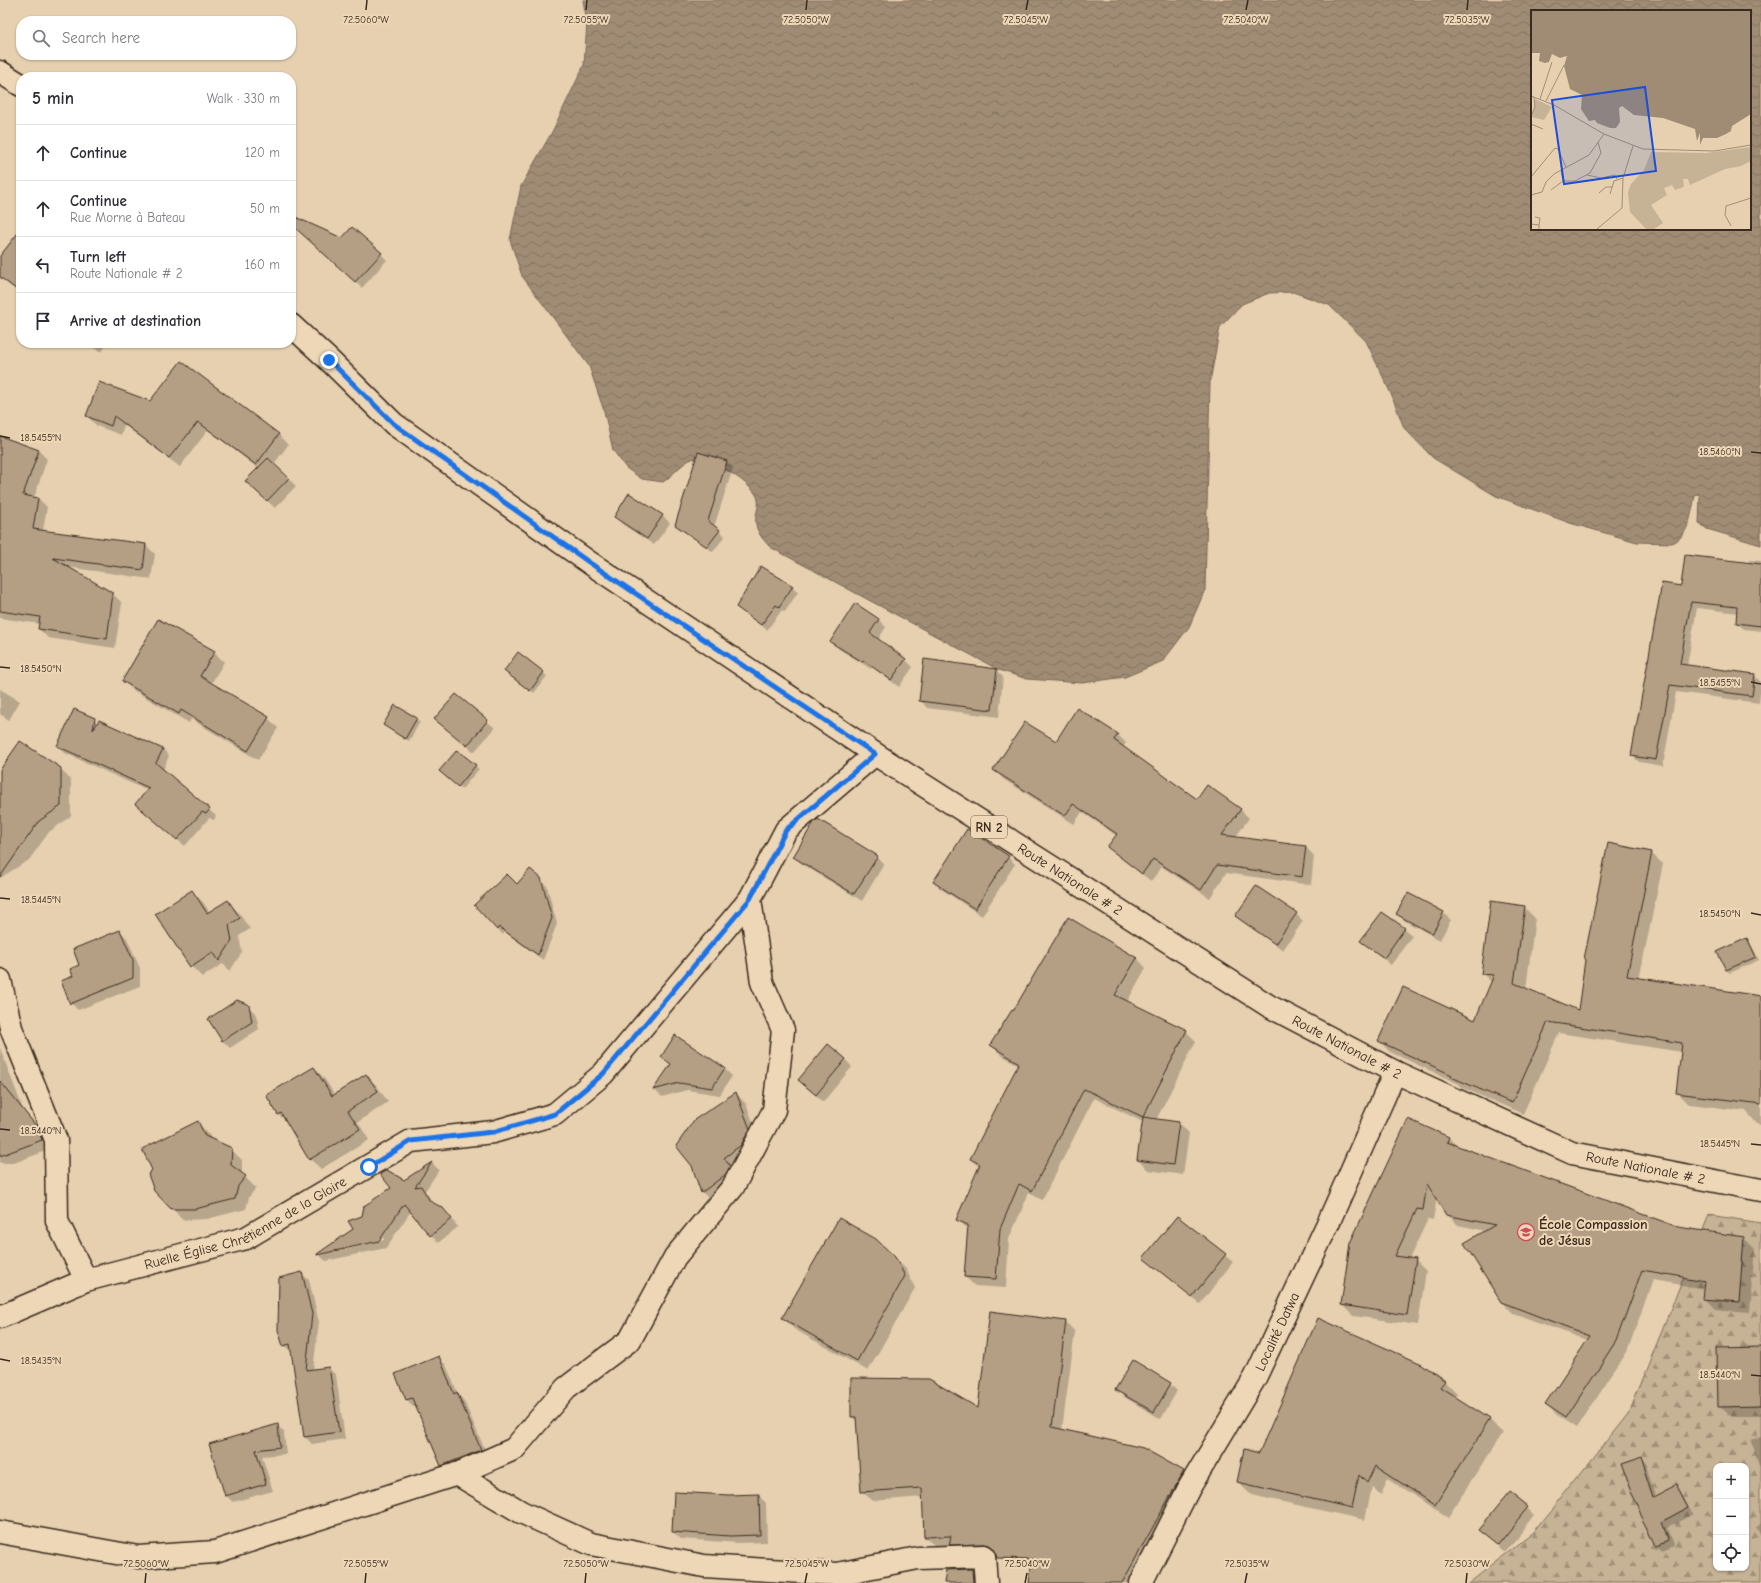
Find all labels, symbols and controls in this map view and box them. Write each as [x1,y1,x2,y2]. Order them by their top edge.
inset map [1531,10,1751,230]
text: 72.5060°W [343,14,389,26]
text: 72.5055°W [564,14,609,26]
text: 72.5050°W [783,14,829,26]
text: 72.5045°W [1004,14,1049,26]
text: 72.5040°W [1223,14,1269,26]
text: 72.5035°W [1445,14,1490,26]
search box [16,16,296,60]
icon: search [30,27,52,49]
text: Search here [62,29,140,47]
text: 5 min [32,89,74,108]
text: Walk · 330 m [207,91,280,106]
icon: ahead [32,142,54,164]
text: Continue [70,144,127,162]
text: 120 m [245,145,280,160]
text: Continue [70,192,127,210]
icon: ahead [32,198,54,220]
text: 50 m [250,201,280,216]
text: Rue Morne à Bateau [70,210,185,225]
text: Turn left [70,248,126,266]
icon: left [32,254,54,276]
text: 160 m [245,257,280,272]
text: Route Nationale # 2 [70,266,182,281]
icon: arrive [32,310,54,332]
text: Arrive at destination [70,312,201,330]
route end [320,351,338,369]
text: 18.5455°N [21,432,61,444]
text: 18.5460°N [1699,446,1741,458]
text: 18.5450°N [20,663,62,675]
text: 18.5455°N [1700,677,1740,689]
road number: RN 2 [971,816,1007,838]
street label: Route Nationale # 2 [1015,839,1126,919]
text: 18.5445°N [21,894,61,906]
text: 18.5450°N [1699,908,1741,920]
street label: Route Nationale # 2 [1289,1011,1404,1082]
text: 18.5440°N [21,1125,61,1137]
text: 18.5445°N [1700,1138,1740,1150]
street label: Route Nationale # 2 [1585,1147,1707,1187]
route start [360,1158,378,1176]
street label: Ruelle Église Chrétienne de la Gloire [142,1172,349,1273]
place label: École Compassion de Jésus [1539,1216,1648,1249]
school or university icon: École Compassion de Jésus [1516,1222,1536,1242]
street label: Localité Datwa [1251,1289,1303,1374]
text: 18.5435°N [21,1355,61,1367]
text: 18.5440°N [1700,1369,1740,1381]
map controls [1713,1463,1749,1571]
button: + [1713,1463,1749,1499]
button: − [1713,1499,1749,1535]
button: locate [1713,1535,1749,1571]
text: 72.5060°W [123,1558,169,1570]
text: 72.5055°W [344,1558,389,1570]
text: 72.5050°W [563,1558,609,1570]
text: 72.5045°W [785,1558,830,1570]
text: 72.5040°W [1004,1558,1050,1570]
text: 72.5035°W [1225,1558,1270,1570]
text: 72.5030°W [1444,1558,1490,1570]

